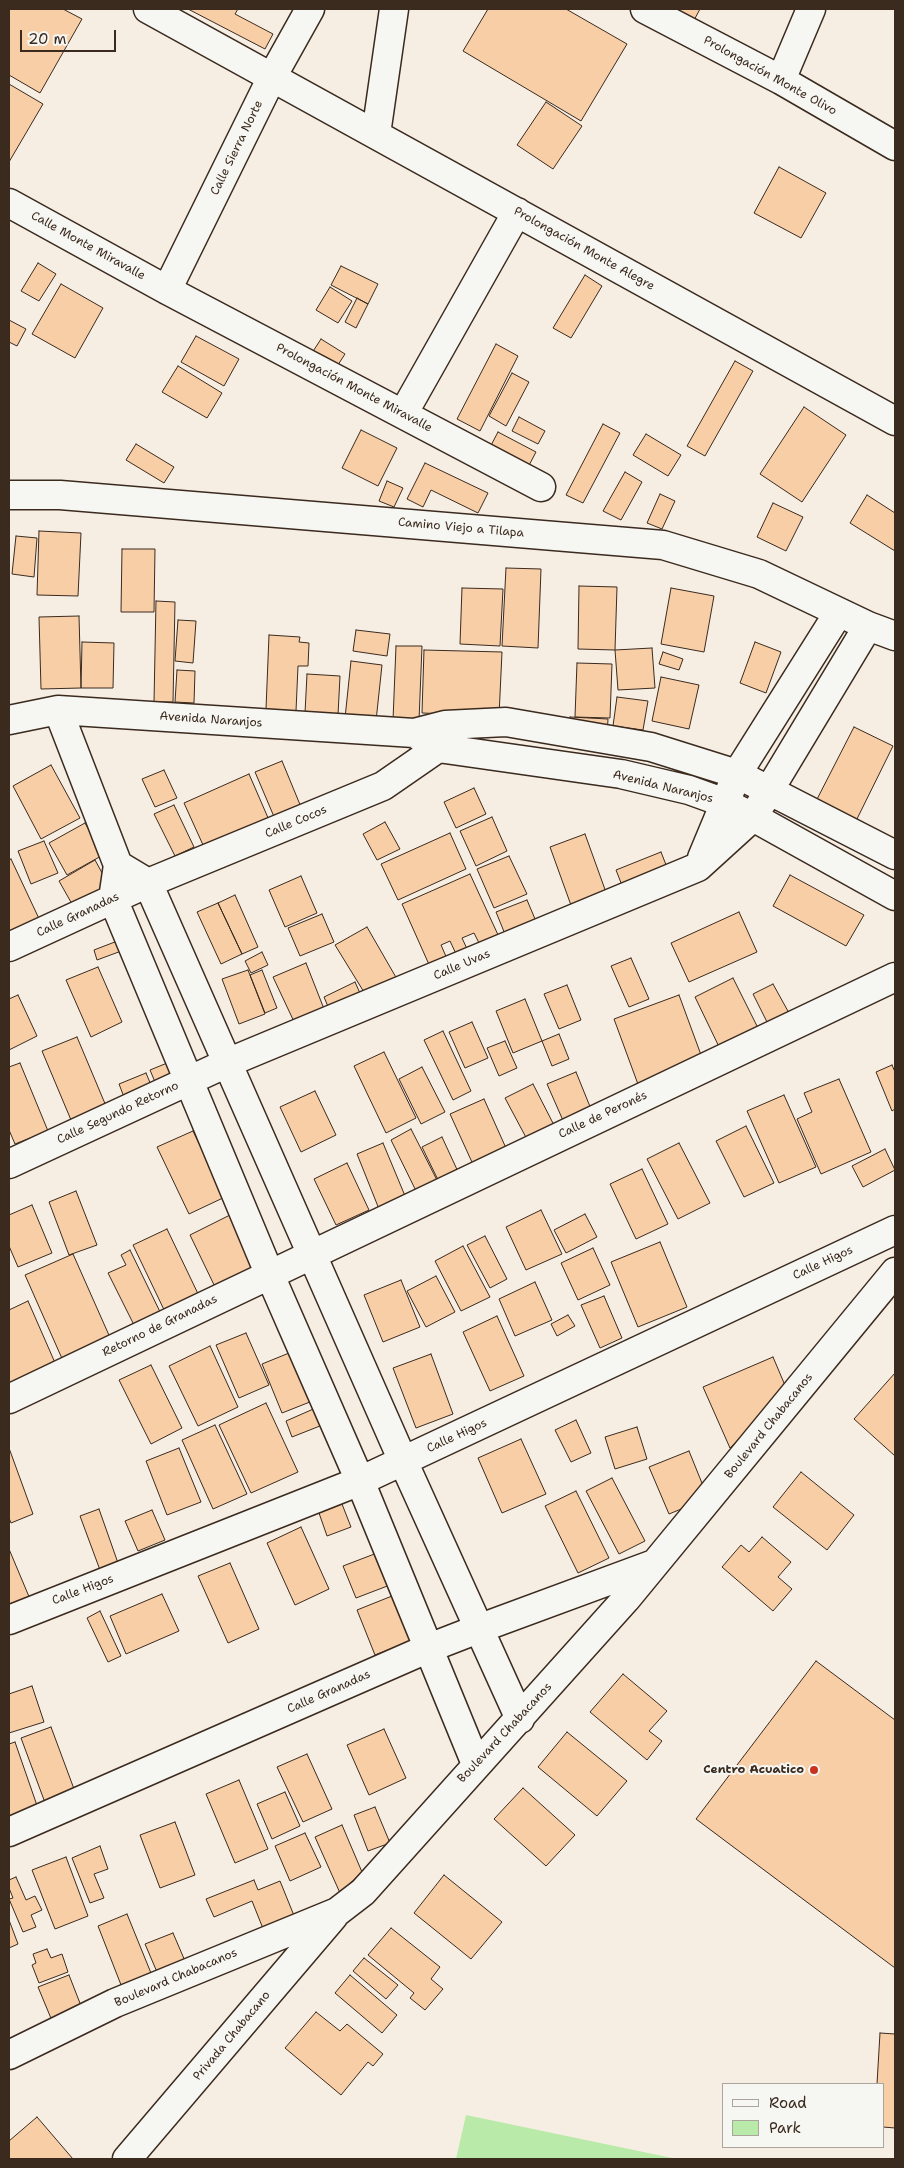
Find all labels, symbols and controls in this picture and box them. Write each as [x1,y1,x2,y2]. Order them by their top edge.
scale bar [22,20,119,52]
text: 20 m [28,29,67,49]
street label: Prolongación Monte Olivo [701,33,839,119]
street label: Calle Sierra Norte [208,98,266,198]
street label: Prolongación Monte Alegre [511,204,657,294]
street label: Calle Monte Miravalle [28,209,148,283]
street label: Prolongación Monte Miravalle [273,341,435,435]
street label: Camino Viejo a Tilapa [397,515,525,541]
street label: Avenida Naranjos [159,709,263,731]
street label: Avenida Naranjos [611,768,715,806]
street label: Calle Cocos [263,803,329,841]
street label: Calle Granadas [34,890,122,940]
street label: Calle Uvas [431,947,493,983]
street label: Calle Segundo Retorno [55,1078,181,1148]
street label: Calle de Peronés [556,1088,650,1142]
street label: Calle Higos [791,1243,855,1283]
street label: Retorno de Granadas [100,1292,220,1360]
street label: Boulevard Chabacanos [722,1370,816,1482]
street label: Calle Higos [425,1416,489,1456]
street label: Calle Higos [50,1572,116,1608]
street label: Calle Granadas [285,1667,373,1717]
street label: Boulevard Chabacanos [455,1680,555,1786]
place label: Centro Acuatico [703,1763,804,1777]
marker: Centro Acuatico [808,1764,820,1776]
street label: Boulevard Chabacanos [113,1946,239,2010]
street label: Privada Chabacano [190,1988,274,2084]
legend [722,2083,884,2148]
text: Road [769,2093,807,2113]
text: Park [769,2118,801,2138]

